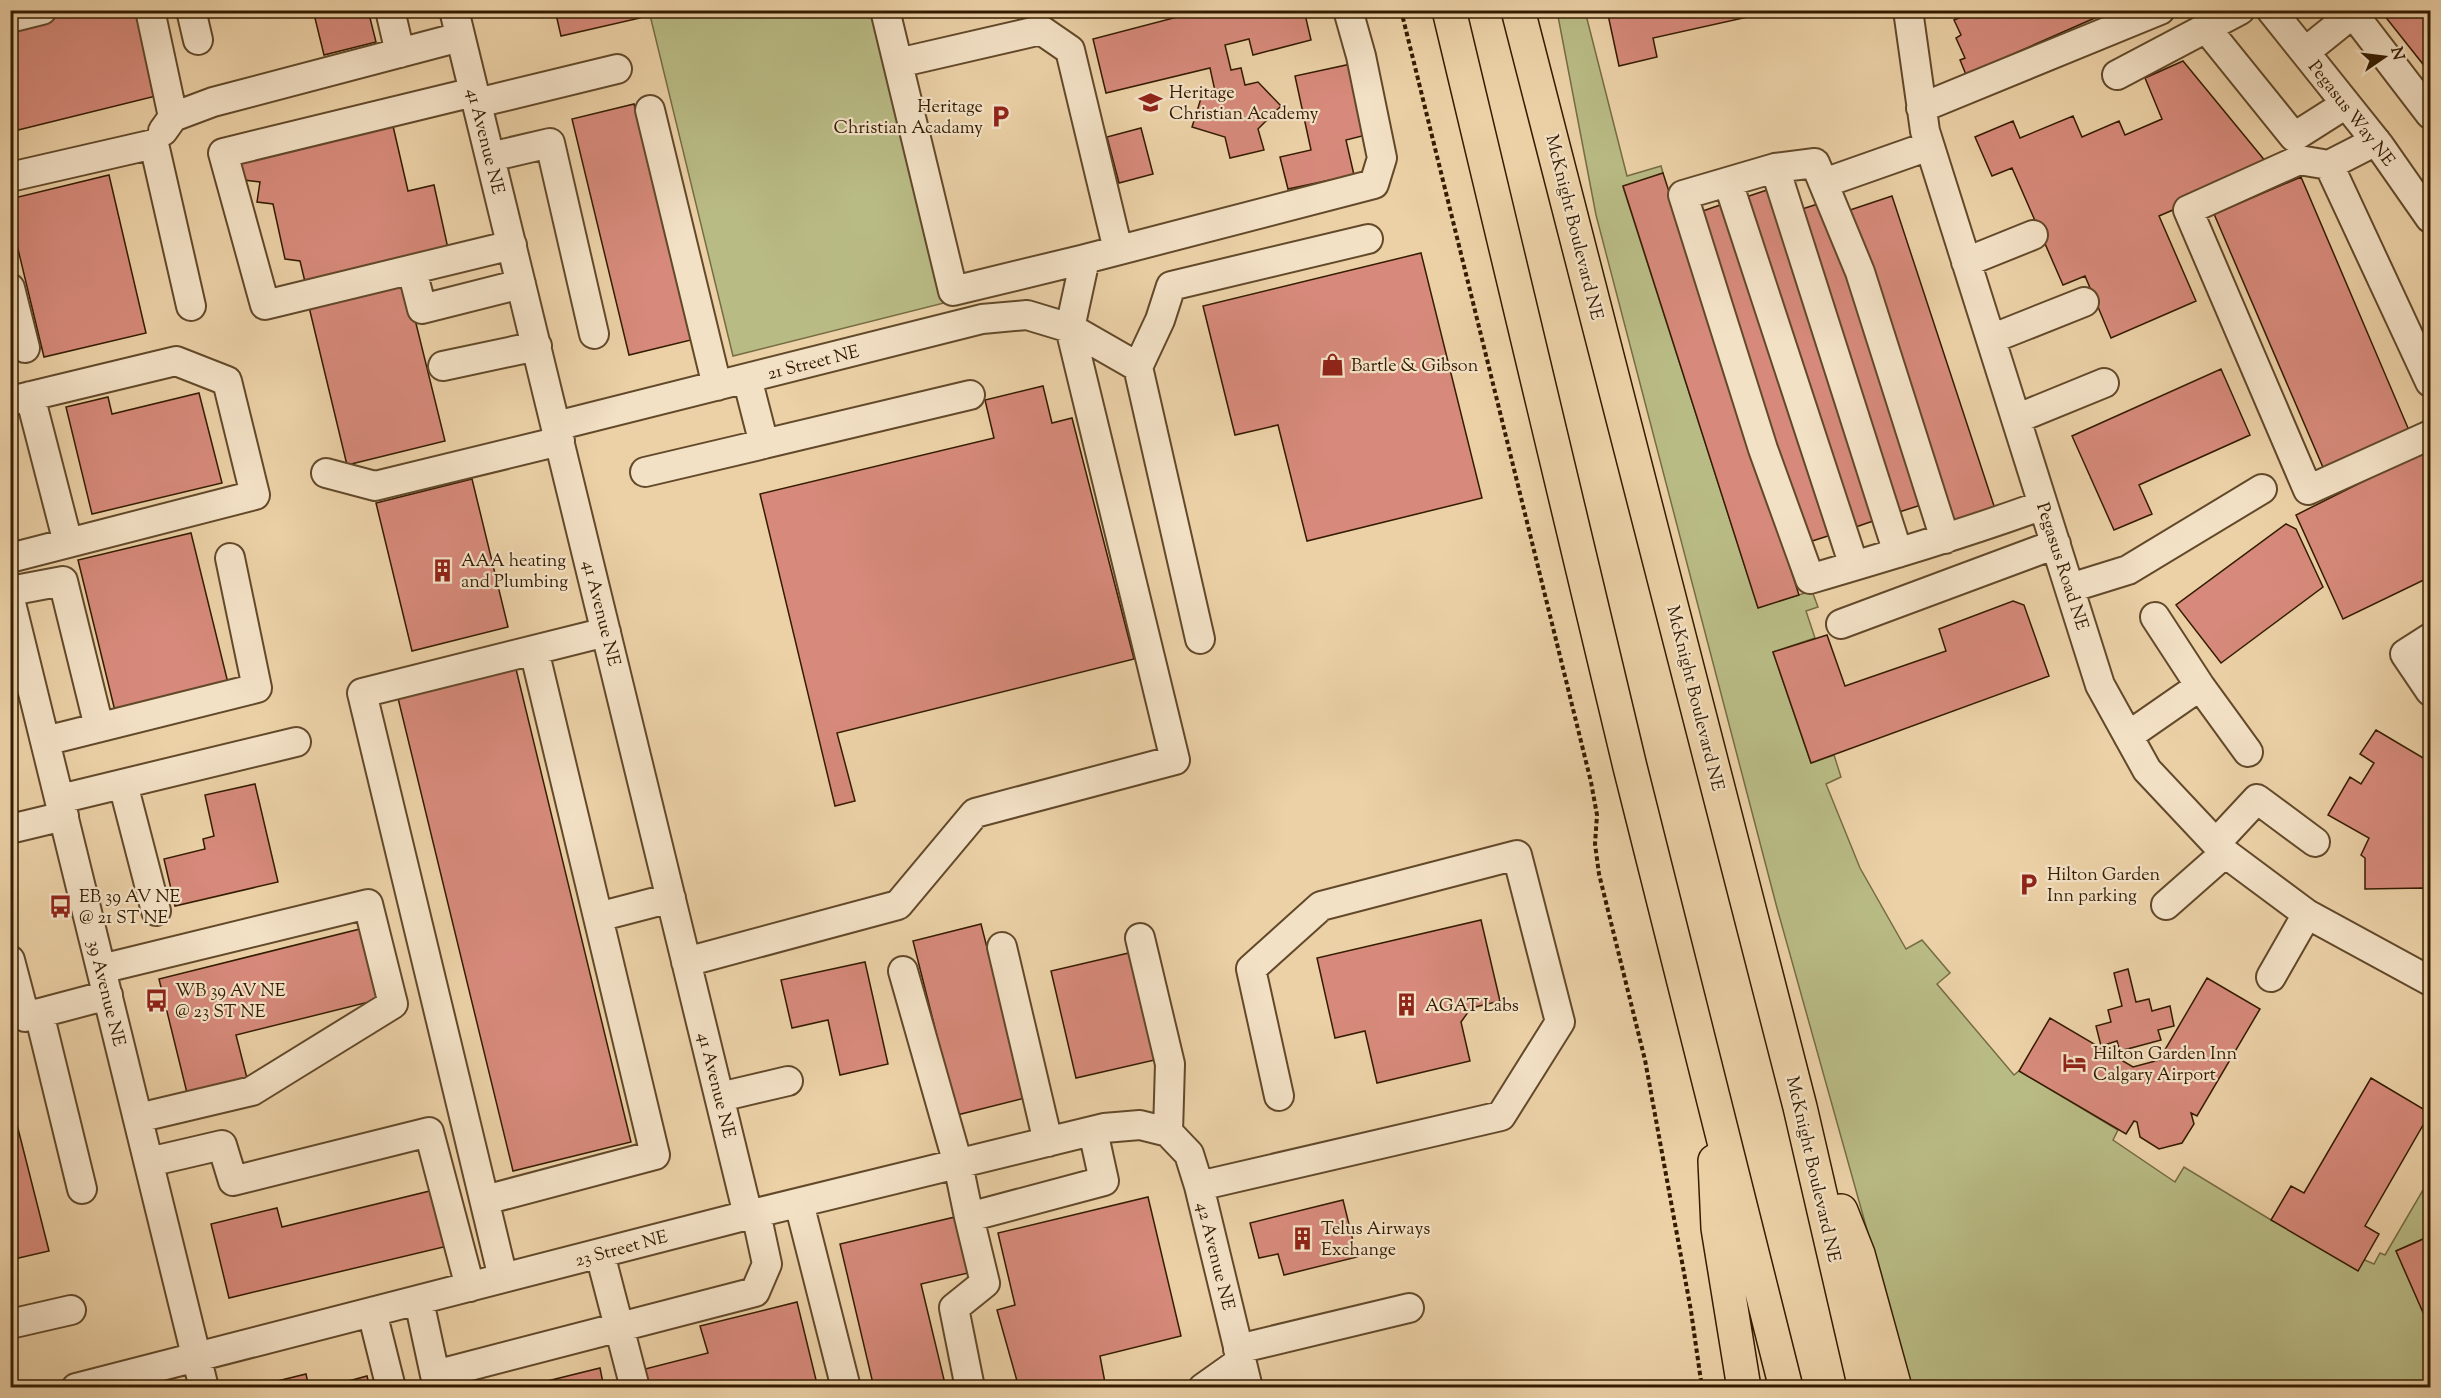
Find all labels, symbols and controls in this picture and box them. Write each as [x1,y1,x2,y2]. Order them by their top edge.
north arrow [2354,27,2414,87]
text: N [2383,45,2409,63]
street label: Pegasus Way NE [2301,56,2400,173]
place label: Heritage Christian Academy [1169,81,1319,128]
street label: 41 Avenue NE [458,86,510,197]
school or university icon: Heritage Christian Academy [1138,89,1164,115]
place label: Heritage Christian Acadamy [833,95,983,142]
parking icon: Heritage Christian Acadamy [988,103,1014,129]
street label: McKnight Boulevard NE [1537,132,1609,323]
street label: 21 Street NE [765,340,862,388]
shop icon: Bartle & Gibson [1320,352,1346,378]
place label: Bartle & Gibson [1351,354,1479,380]
street label: Pegasus Road NE [2028,499,2094,634]
place label: AAA heating and Plumbing [461,549,568,596]
building icon: AAA heating and Plumbing [430,557,456,583]
street label: 41 Avenue NE [574,558,626,669]
street label: McKnight Boulevard NE [1658,603,1730,794]
place label: Hilton Garden Inn parking [2047,863,2161,910]
parking icon: Hilton Garden Inn parking [2016,871,2042,897]
place label: EB 39 AV NE @ 21 ST NE [79,885,181,932]
bus stop icon: EB 39 AV NE @ 21 ST NE [48,893,74,919]
street label: 39 Avenue NE [79,938,131,1050]
place label: WB 39 AV NE @ 23 ST NE [175,979,286,1026]
bus stop icon: WB 39 AV NE @ 23 ST NE [144,987,170,1013]
building icon: AGAT Labs [1394,992,1420,1018]
place label: AGAT Labs [1425,994,1519,1020]
street label: 41 Avenue NE [689,1030,741,1141]
place label: Hilton Garden Inn Calgary Airport [2093,1042,2238,1089]
hotel icon: Hilton Garden Inn Calgary Airport [2062,1050,2088,1076]
street label: McKnight Boulevard NE [1778,1074,1846,1265]
street label: 42 Avenue NE [1188,1200,1240,1313]
place label: Telus Airways Exchange [1321,1217,1430,1264]
street label: 23 Street NE [572,1225,671,1275]
building icon: Telus Airways Exchange [1290,1225,1316,1251]

